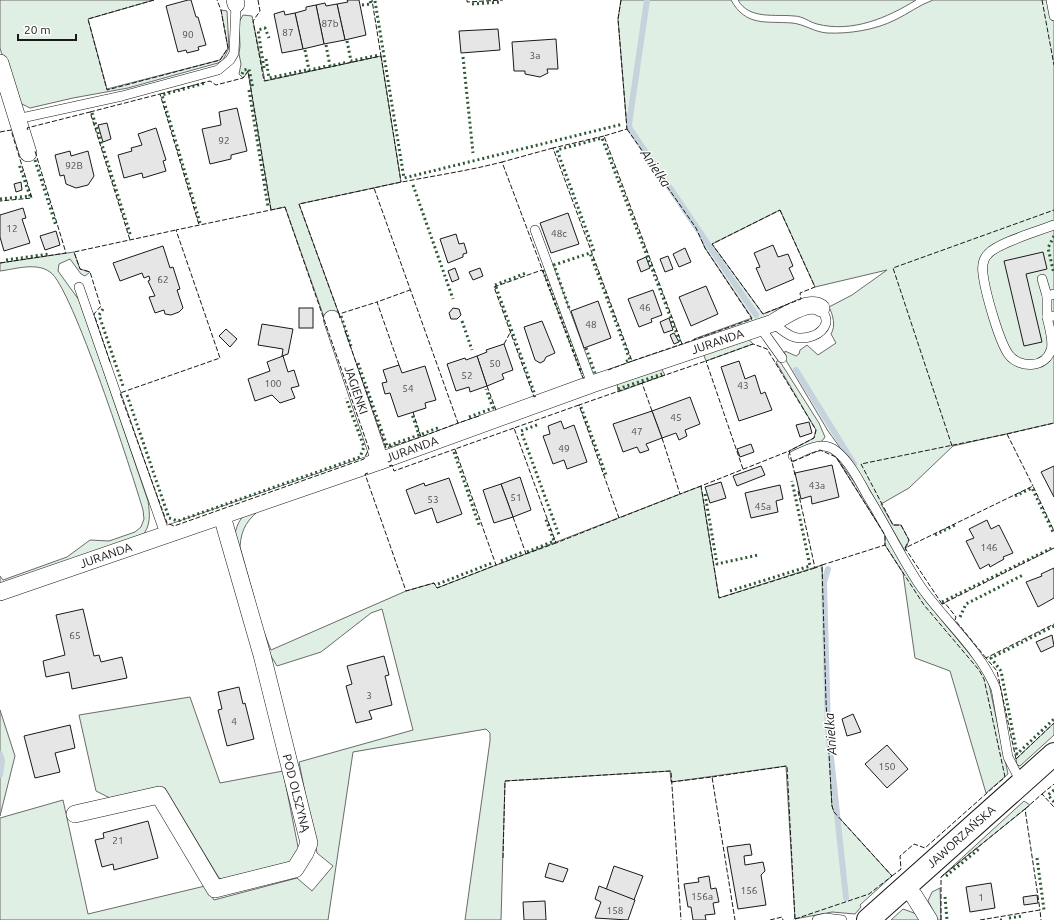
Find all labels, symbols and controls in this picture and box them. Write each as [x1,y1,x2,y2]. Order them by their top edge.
scale bar [18,16,76,42]
house number: 87b [321,18,339,29]
text: 20 m [24,23,51,36]
house number: 87 [282,27,294,38]
house number: 90 [182,29,194,40]
house number: 3a [530,50,540,61]
house number: 92 [218,135,230,146]
water label: Anielka [638,146,674,190]
house number: 92B [65,160,83,171]
house number: 12 [6,223,18,234]
house number: 48c [551,228,567,239]
house number: 62 [157,274,169,285]
house number: 46 [639,302,651,313]
house number: 48 [585,319,597,330]
street label: JURANDA [690,326,745,356]
house number: 50 [489,358,501,369]
street label: JAGIENKI [342,364,371,416]
house number: 52 [461,370,473,381]
house number: 100 [265,378,282,389]
house number: 43 [737,380,749,391]
house number: 54 [402,383,414,394]
house number: 45 [670,412,682,423]
house number: 47 [631,426,643,437]
street label: JURANDA [384,433,440,464]
house number: 49 [558,443,570,454]
house number: 43a [809,480,825,491]
house number: 51 [510,492,522,503]
house number: 53 [427,494,439,505]
house number: 45a [755,501,771,512]
street label: JURANDA [78,540,134,570]
house number: 146 [981,542,998,553]
house number: 65 [69,630,81,641]
house number: 3 [366,690,372,701]
water label: Anielka [822,712,839,757]
house number: 4 [231,716,237,727]
street label: POD OLSZYNĄ [281,753,312,833]
house number: 150 [879,761,896,772]
street label: JAWORZAŃSKA [924,803,998,870]
house number: 21 [112,835,124,846]
house number: 156 [741,885,758,896]
house number: 156a [691,891,713,902]
house number: 1 [978,892,984,903]
house number: 158 [607,905,624,916]

